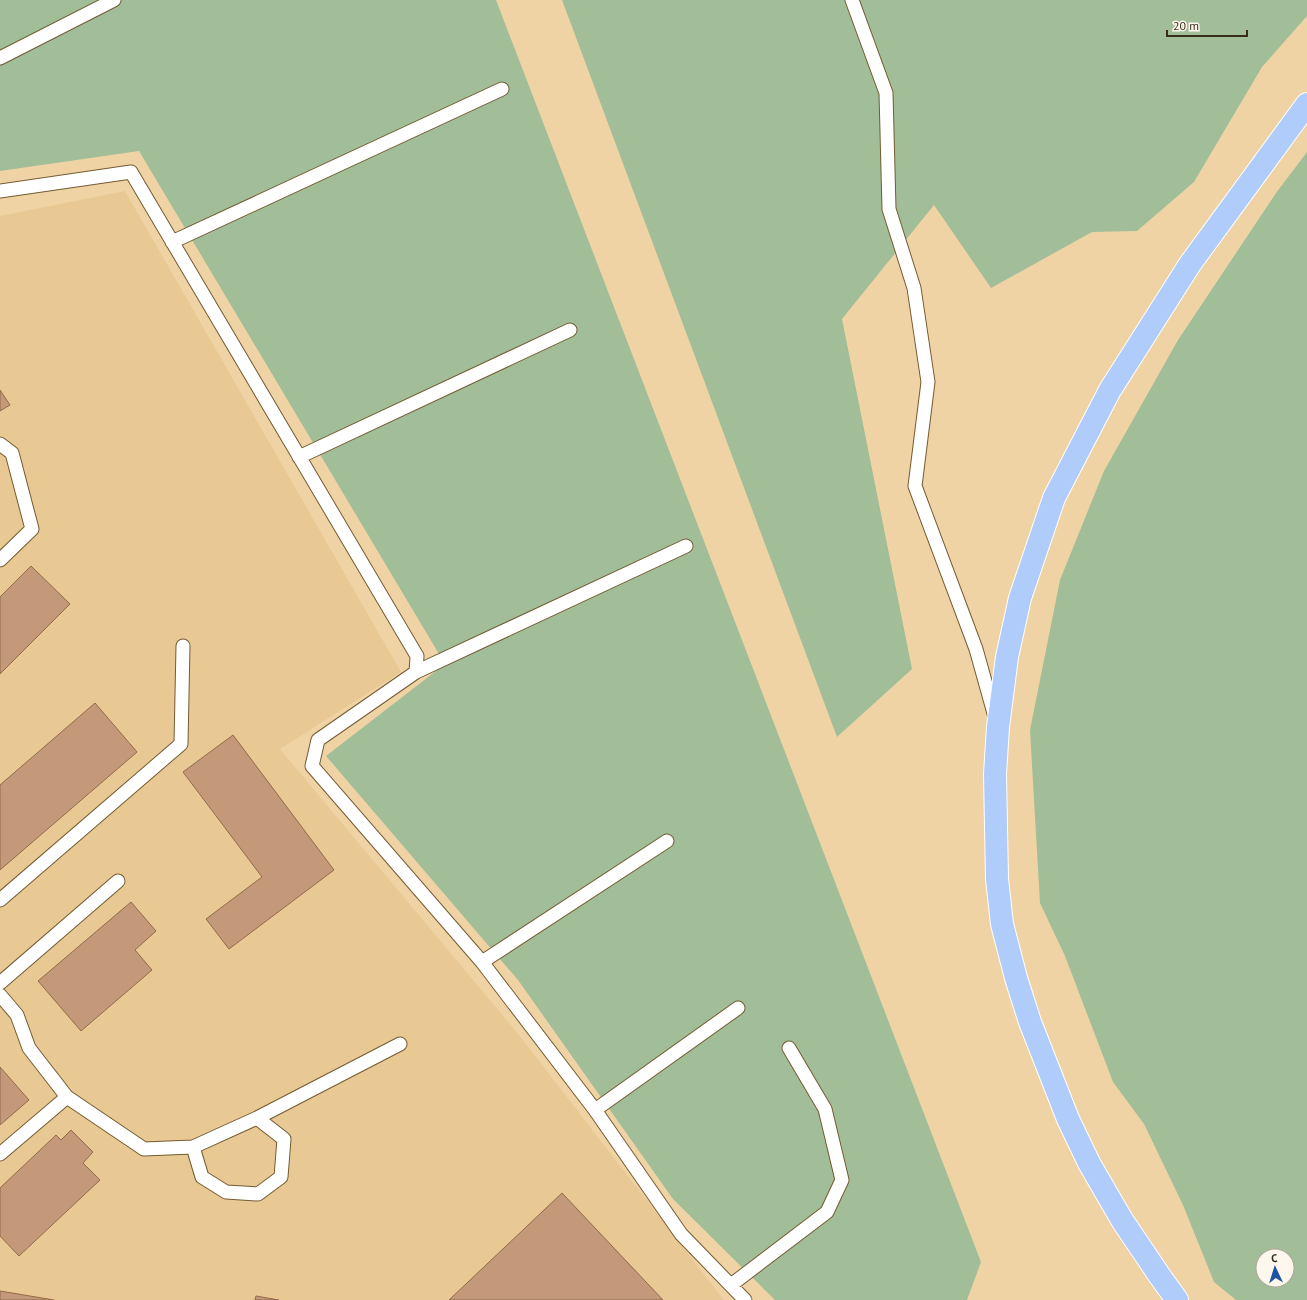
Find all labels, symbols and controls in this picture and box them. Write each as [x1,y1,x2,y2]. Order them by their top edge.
scale bar [1167,12,1247,38]
text: 20 m [1173,18,1199,33]
north arrow [1255,1248,1295,1288]
text: С [1271,1251,1278,1265]

